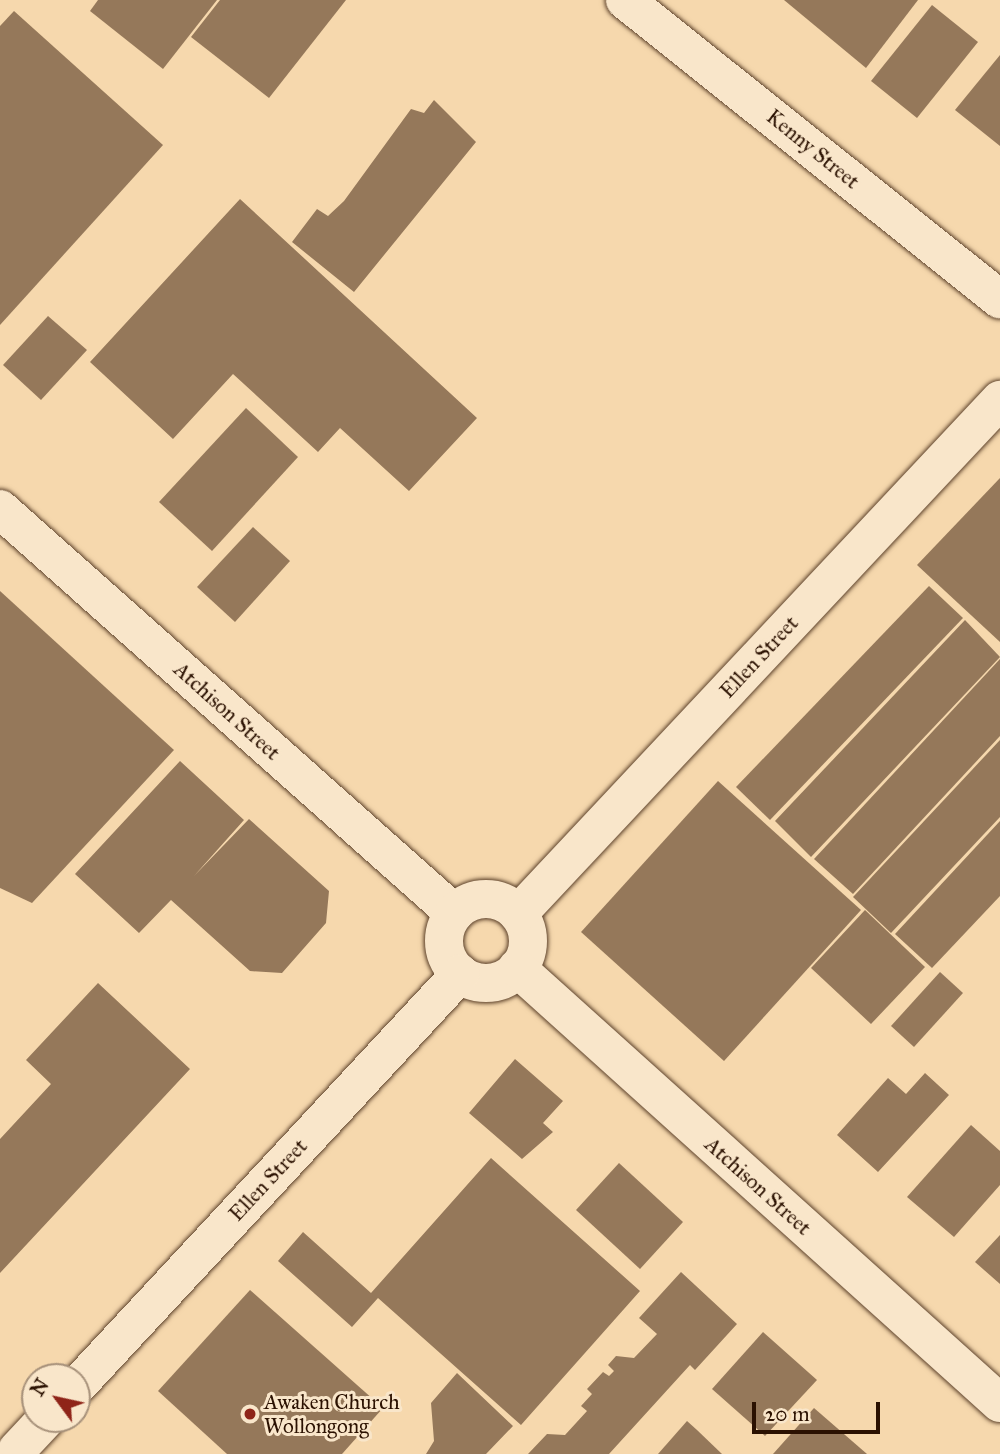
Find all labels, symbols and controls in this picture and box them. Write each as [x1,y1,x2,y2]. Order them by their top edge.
street label: Kenny Street [761,104,865,194]
street label: Ellen Street [715,611,803,703]
street label: Atchison Street [169,657,285,765]
street label: Atchison Street [700,1132,816,1240]
street label: Ellen Street [224,1134,312,1226]
north arrow [21,1363,91,1433]
text: N [26,1374,54,1400]
scale bar [755,1388,883,1432]
place label: Awaken Church Wollongong [264,1389,400,1439]
text: 20 m [765,1401,810,1427]
marker: Awaken Church Wollongong [242,1406,258,1422]

